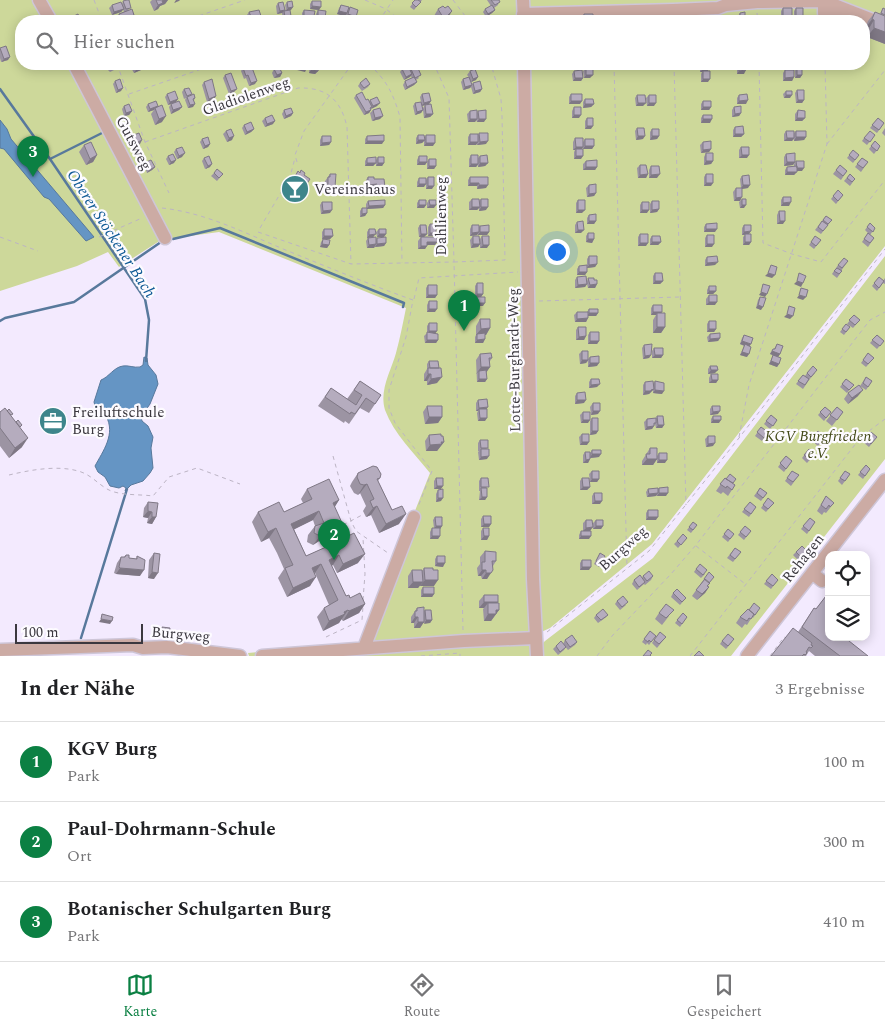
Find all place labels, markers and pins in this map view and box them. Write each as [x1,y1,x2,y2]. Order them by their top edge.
pin: 3 [17,136,49,177]
bar icon: Vereinshaus [280,174,310,204]
place label: Vereinshaus [314,178,396,201]
pin: 1 [448,290,480,331]
place label: Freiluftschule Burg [72,401,164,441]
office icon: Freiluftschule Burg [38,406,68,436]
pin: 2 [318,519,350,560]

